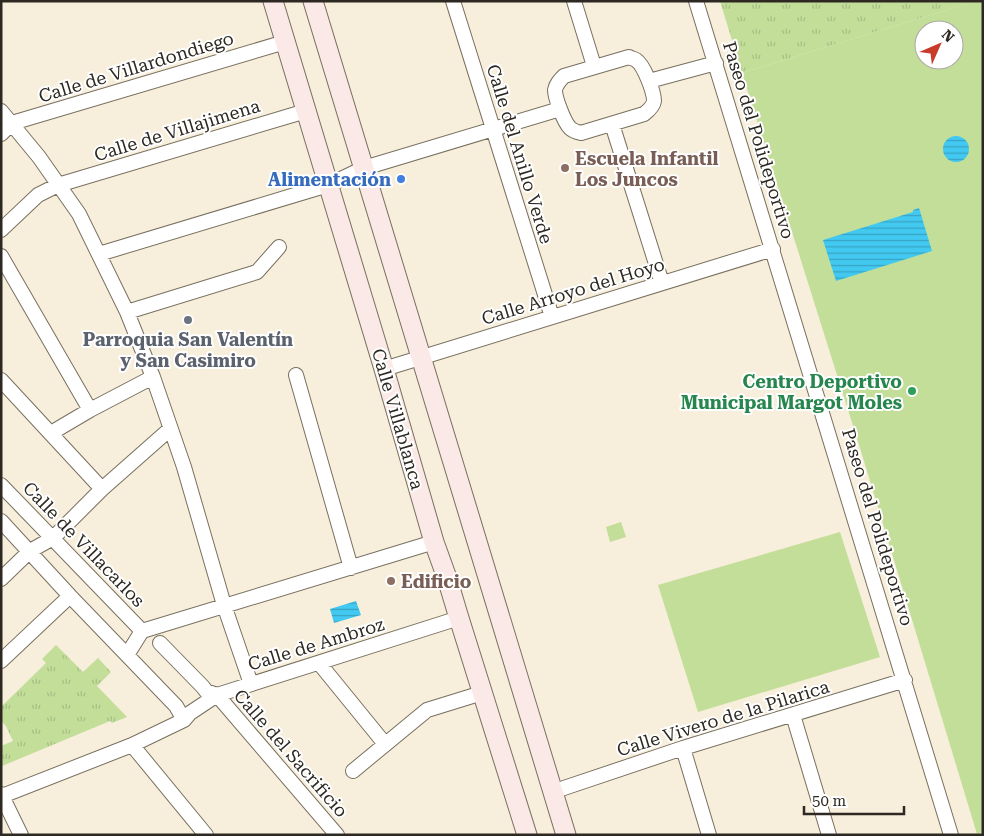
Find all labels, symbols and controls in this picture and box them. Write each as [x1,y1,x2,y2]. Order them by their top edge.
north arrow [914,20,964,70]
text: N [939,26,958,45]
street label: Calle de Villardondiego [36,27,236,107]
street label: Paseo del Polideportivo [719,39,799,241]
street label: Calle del Anillo Verde [483,62,557,246]
street label: Calle de Villajimena [92,95,263,165]
place label: Escuela Infantil Los Juncos [575,148,718,190]
marker: Escuela Infantil Los Juncos [559,162,571,174]
place label: Alimentación [268,169,391,190]
marker: Alimentación [395,173,407,185]
street label: Calle Arroyo del Hoyo [479,253,667,329]
marker: Parroquia San Valentín y San Casimiro [182,314,194,326]
place label: Parroquia San Valentín y San Casimiro [83,329,293,371]
street label: Calle Villablanca [368,346,428,492]
place label: Centro Deportivo Municipal Margot Moles [681,371,902,413]
marker: Centro Deportivo Municipal Margot Moles [906,385,918,397]
street label: Paseo del Polideportivo [838,426,918,628]
street label: Calle de Villacarlos [19,477,149,611]
place label: Edificio [401,571,472,592]
marker: Edificio [385,575,397,587]
street label: Calle de Ambroz [245,613,387,675]
street label: Calle Vivero de la Pilarica [614,676,832,760]
street label: Calle del Sacrificio [230,685,352,821]
scale bar [804,784,904,816]
text: 50 m [812,792,847,810]

